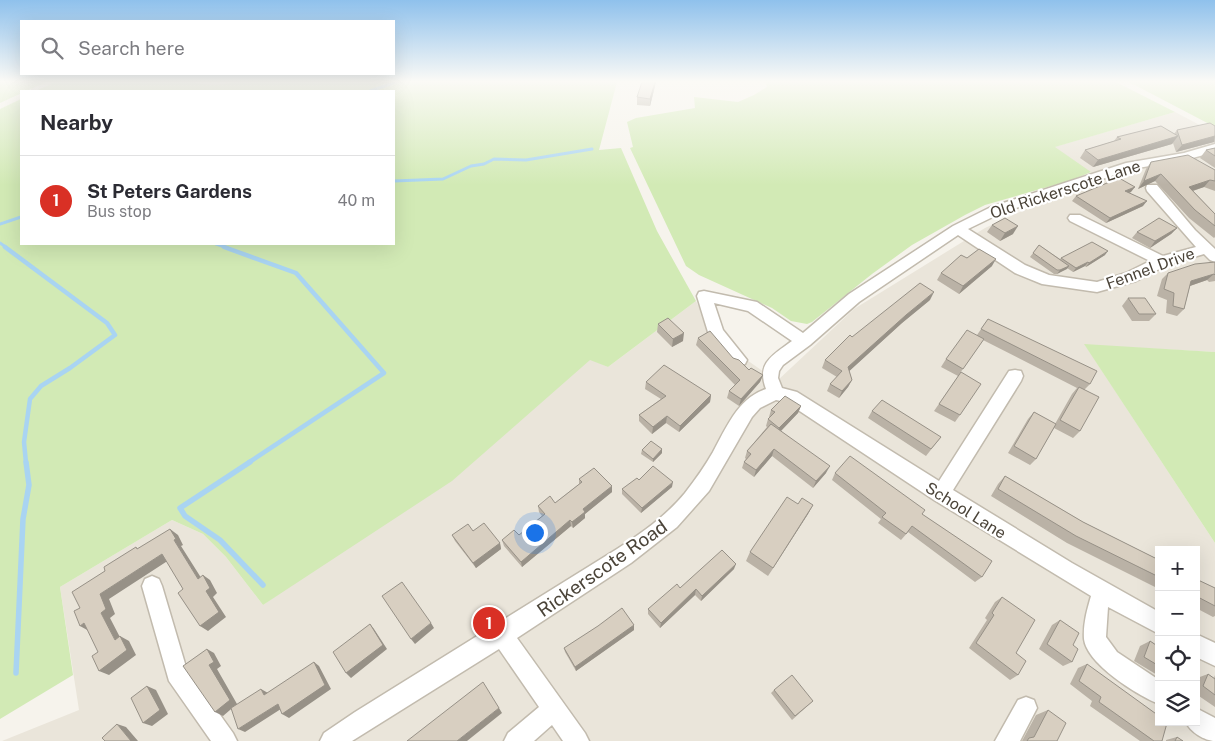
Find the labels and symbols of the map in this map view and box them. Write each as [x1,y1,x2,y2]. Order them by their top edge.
street label: Old Rickerscote Lane [988,156,1143,223]
street label: Fennel Drive [1103,244,1197,293]
street label: School Lane [922,478,1010,543]
street label: Rickerscote Road [533,515,671,621]
your location [522,520,548,546]
pin: 1 [473,604,505,642]

